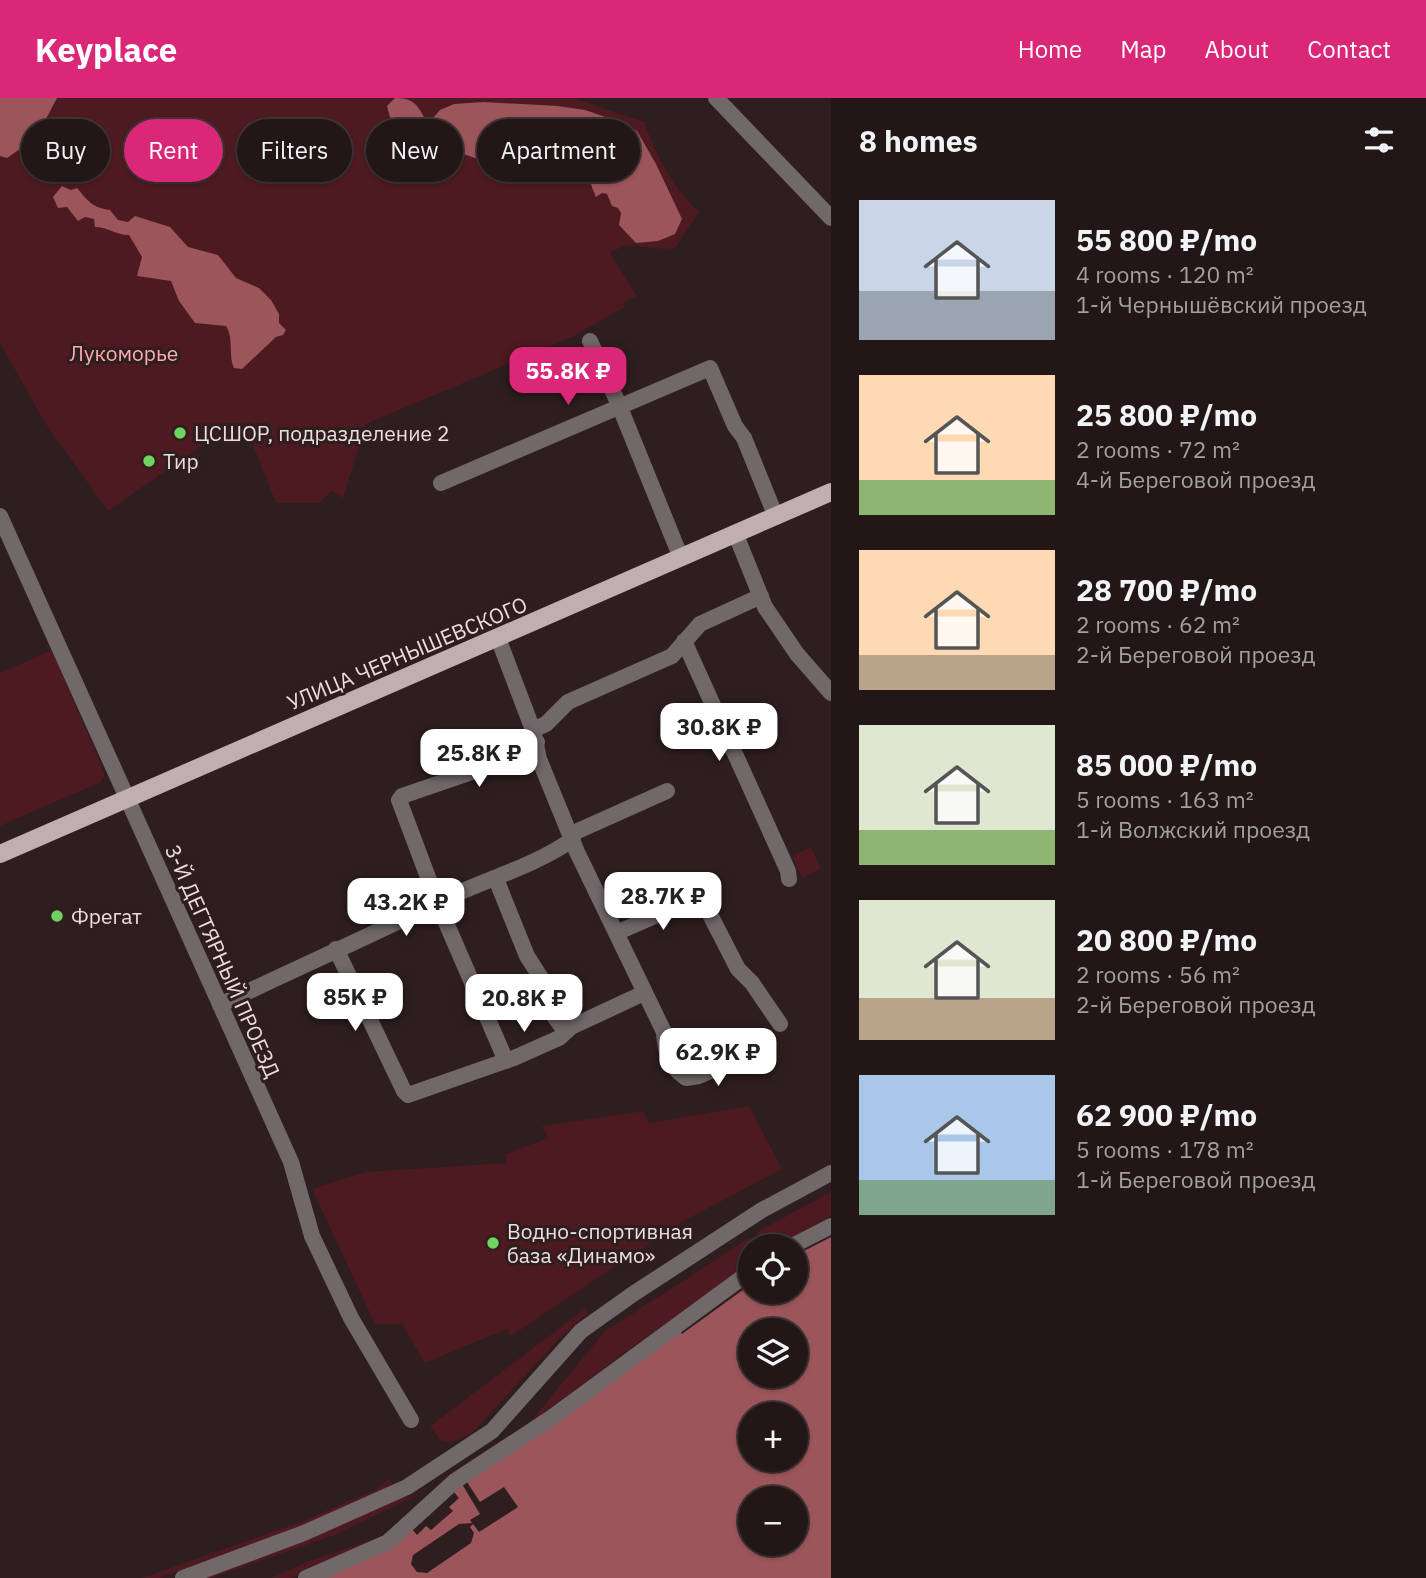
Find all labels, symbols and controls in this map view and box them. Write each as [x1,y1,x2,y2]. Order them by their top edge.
text: Keyplace [35,28,177,71]
text: Home [1018,33,1082,65]
text: Map [1120,33,1166,65]
text: About [1204,33,1269,65]
text: Contact [1307,33,1391,65]
chip: Buy [21,119,110,182]
chip: Rent [124,119,223,182]
chip: Filters [237,119,352,182]
chip: New [366,119,463,182]
chip: Apartment [477,119,640,182]
text: 8 homes [859,121,978,160]
icon: filters [1360,121,1398,159]
text: 55 800 ₽/mo [1076,220,1257,259]
icon: home [915,228,999,312]
text: 4 rooms · 120 m² [1076,259,1254,289]
text: 1-й Чернышёвский проезд [1076,289,1367,319]
park label: Лукоморье [70,339,178,367]
pin: 55.8K ₽ [503,348,633,407]
text: 55.8K ₽ [525,355,611,385]
text: 25 800 ₽/mo [1076,395,1257,434]
icon: home [915,403,999,487]
place label: ЦСШОР, подразделение 2 [194,419,450,447]
marker: ЦСШОР, подразделение 2 [172,425,188,441]
text: 2 rooms · 72 m² [1076,434,1240,464]
place label: Тир [163,447,199,475]
marker: Тир [141,453,157,469]
text: 4-й Береговой проезд [1076,464,1316,494]
text: 28 700 ₽/mo [1076,570,1257,609]
icon: home [915,578,999,662]
street label: УЛИЦА ЧЕРНЫШЕВСКОГО [283,590,531,716]
text: 2 rooms · 62 m² [1076,609,1240,639]
text: 2-й Береговой проезд [1076,639,1316,669]
pin: 30.8K ₽ [654,704,784,763]
text: 30.8K ₽ [676,711,762,741]
pin: 25.8K ₽ [414,730,544,789]
text: 25.8K ₽ [436,737,522,767]
text: 85 000 ₽/mo [1076,745,1257,784]
icon: home [915,753,999,837]
text: 5 rooms · 163 m² [1076,784,1254,814]
text: 1-й Волжский проезд [1076,814,1310,844]
street label: 3-Й ДЕГТЯРНЫЙ ПРОЕЗД [159,840,287,1082]
pin: 28.7K ₽ [598,872,728,932]
pin: 43.2K ₽ [341,878,471,938]
text: 28.7K ₽ [620,880,706,910]
text: 43.2K ₽ [363,886,449,916]
place label: Фрегат [71,902,142,930]
marker: Фрегат [49,908,65,924]
text: 20 800 ₽/mo [1076,920,1257,959]
icon: home [915,928,999,1012]
text: 2 rooms · 56 m² [1076,959,1240,989]
pin: 85K ₽ [306,974,404,1033]
pin: 20.8K ₽ [459,974,589,1034]
text: 85K ₽ [323,981,387,1011]
text: 20.8K ₽ [481,982,567,1012]
text: 2-й Береговой проезд [1076,989,1316,1019]
pin: 62.9K ₽ [653,1028,783,1088]
text: 62.9K ₽ [675,1036,761,1066]
text: 62 900 ₽/mo [1076,1095,1257,1134]
icon: home [915,1103,999,1187]
text: 5 rooms · 178 m² [1076,1134,1254,1164]
text: 1-й Береговой проезд [1076,1164,1316,1194]
place label: Водно-спортивная база «Динамо» [507,1217,693,1269]
map controls [738,1234,808,1556]
button: locate [738,1234,808,1304]
marker: Водно-спортивная база «Динамо» [485,1235,501,1251]
button: layers [738,1318,808,1388]
button: + [738,1402,808,1472]
button: − [738,1486,808,1556]

